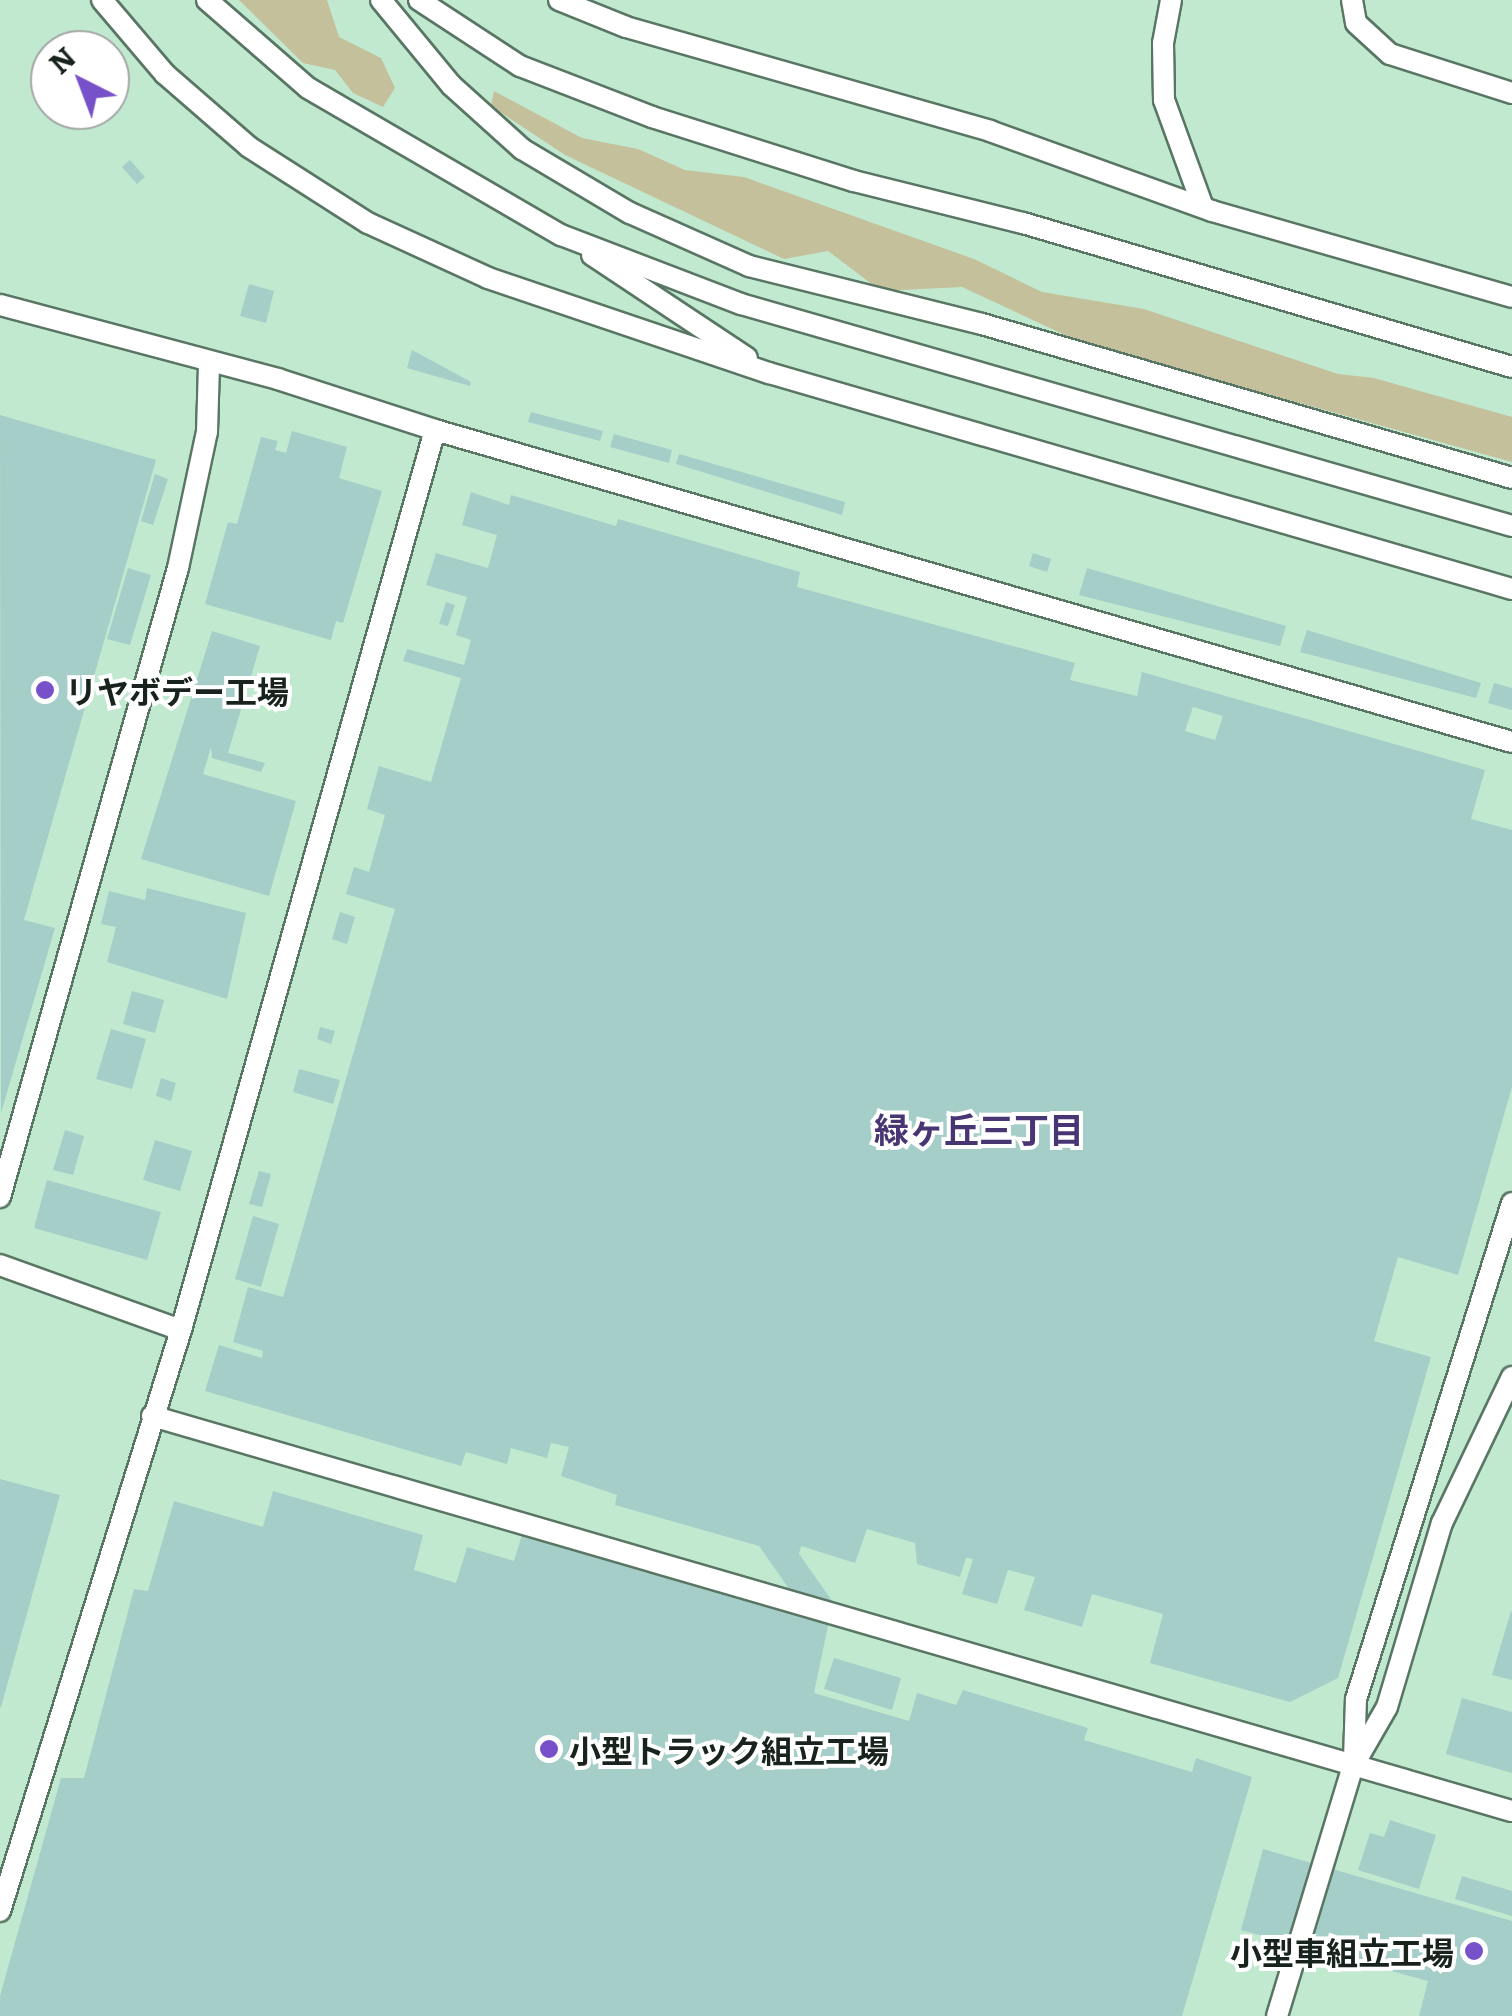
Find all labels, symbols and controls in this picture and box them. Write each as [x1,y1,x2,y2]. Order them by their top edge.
north arrow [30,30,130,130]
text: N [38,36,84,83]
place label: リヤボデー工場 [65,671,289,709]
marker: リヤボデー工場 [34,679,56,701]
district label: 緑ヶ丘三丁目 [874,1107,1084,1149]
place label: 小型トラック組立工場 [569,1730,889,1768]
marker: 小型トラック組立工場 [538,1738,560,1760]
place label: 小型車組立工場 [1230,1932,1454,1970]
marker: 小型車組立工場 [1463,1940,1485,1962]

